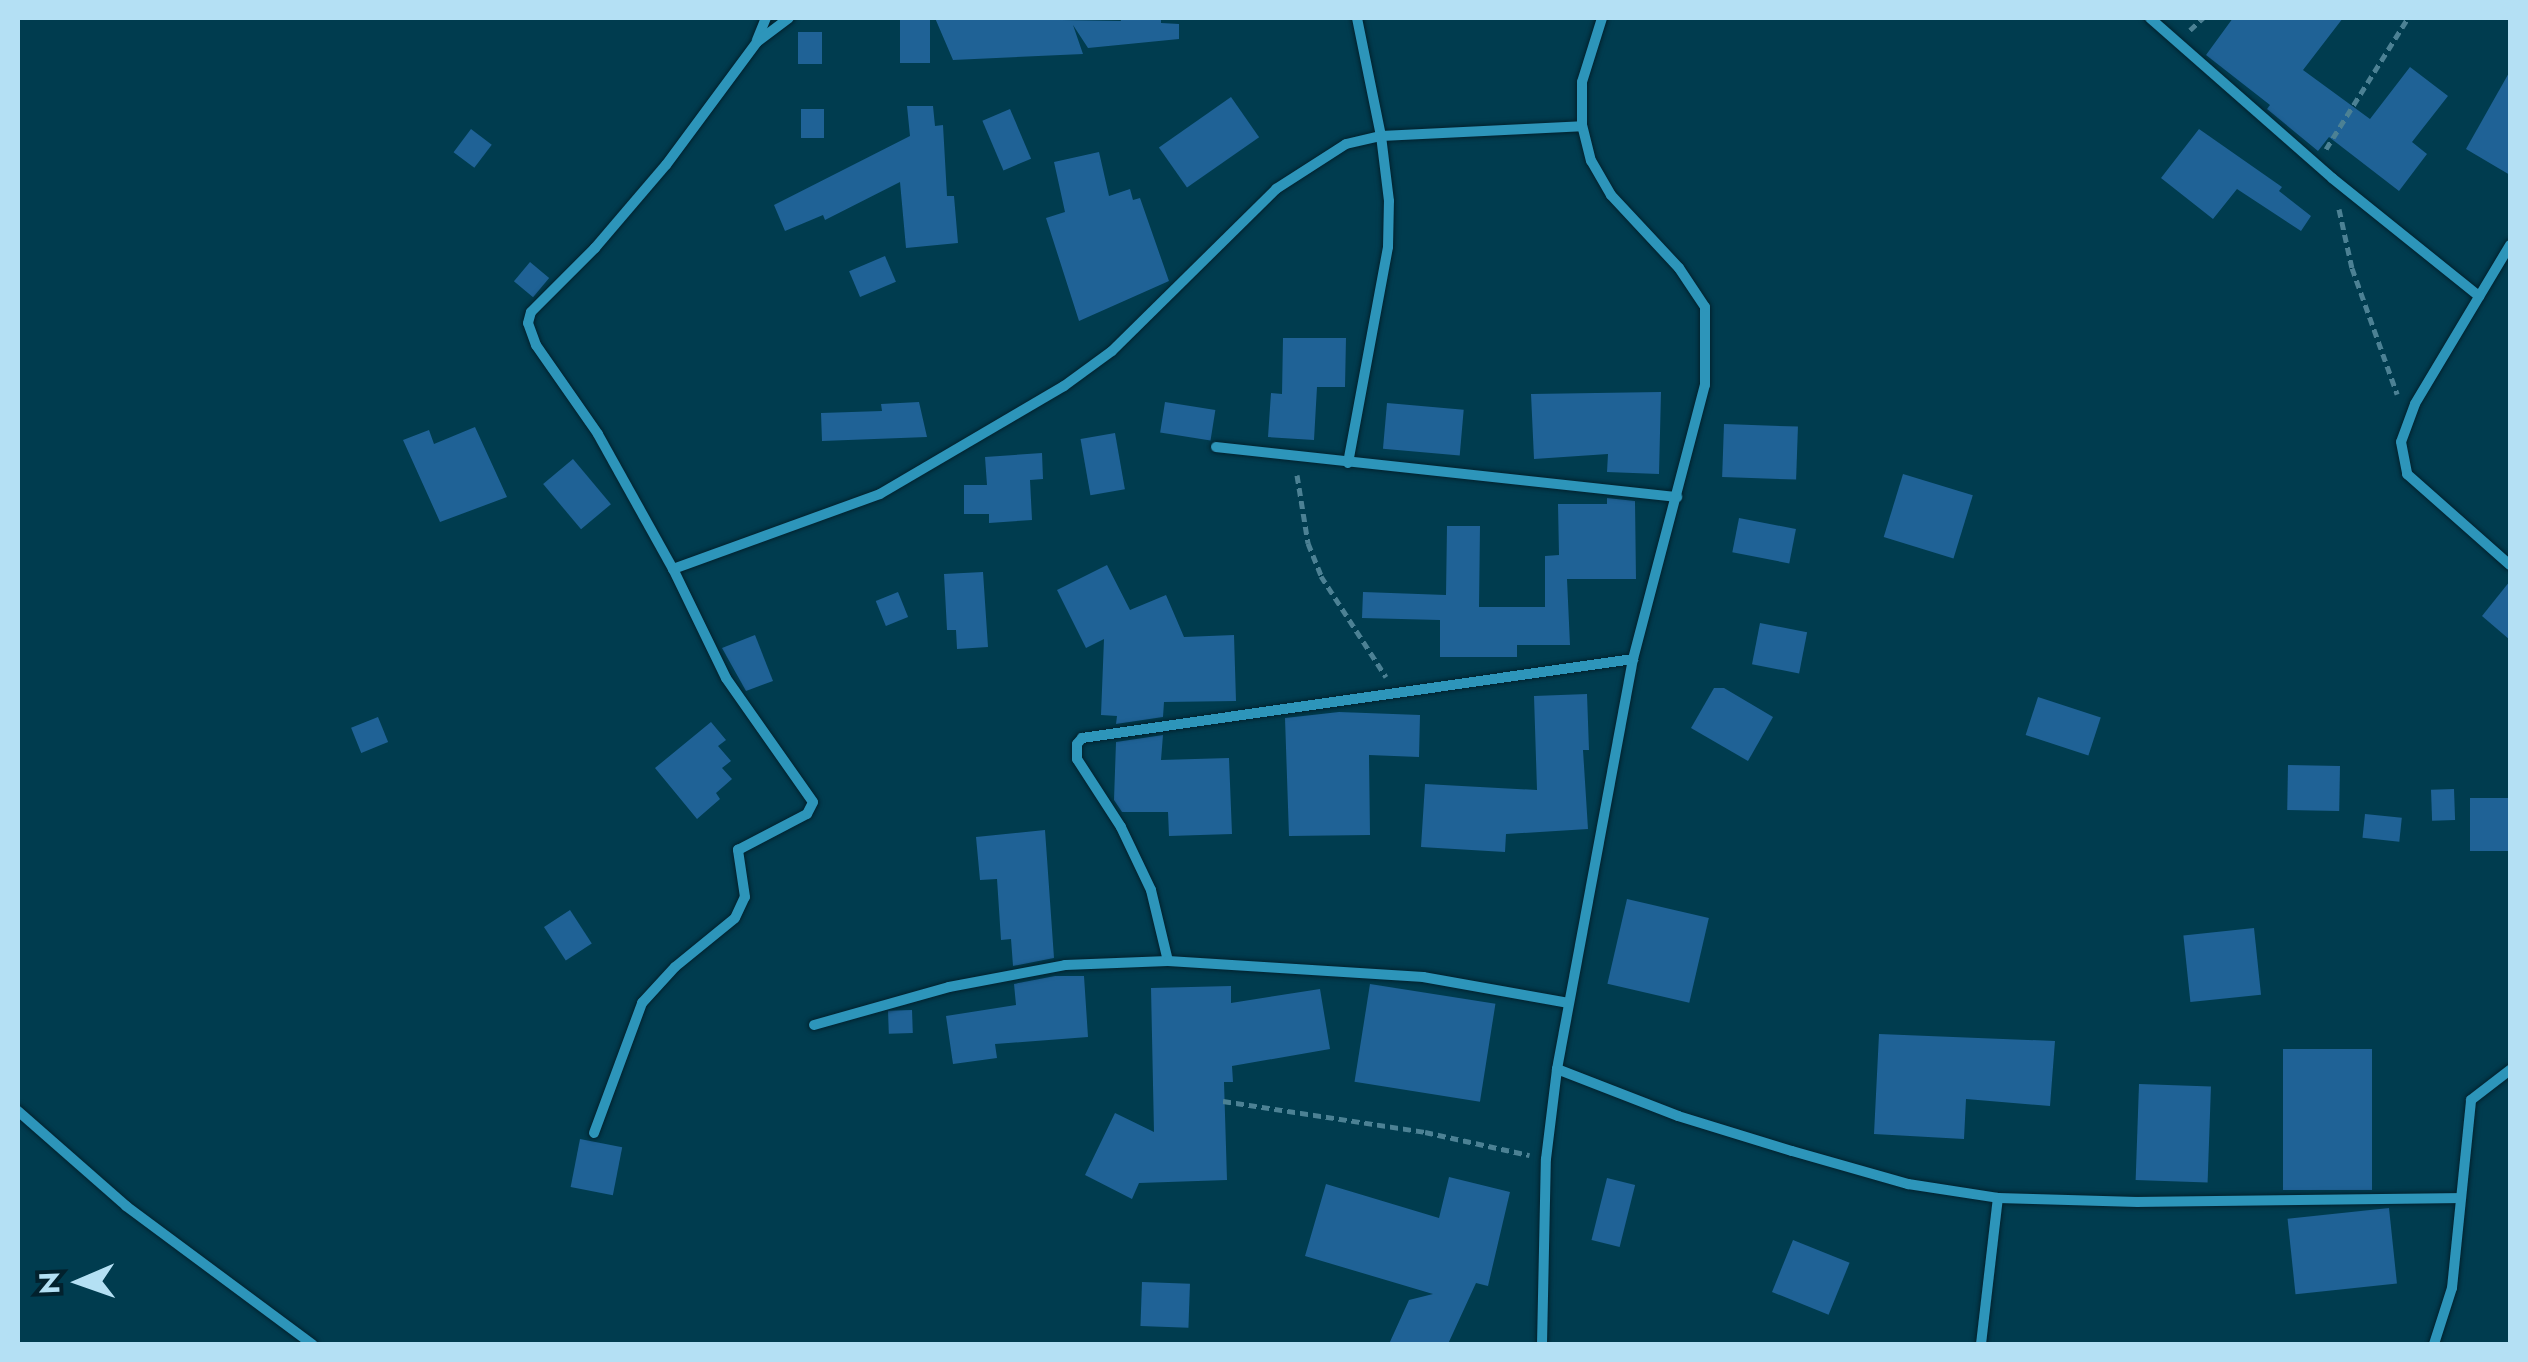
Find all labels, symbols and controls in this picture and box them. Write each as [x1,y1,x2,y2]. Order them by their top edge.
north arrow [30,1232,130,1332]
text: N [29,1271,70,1295]

